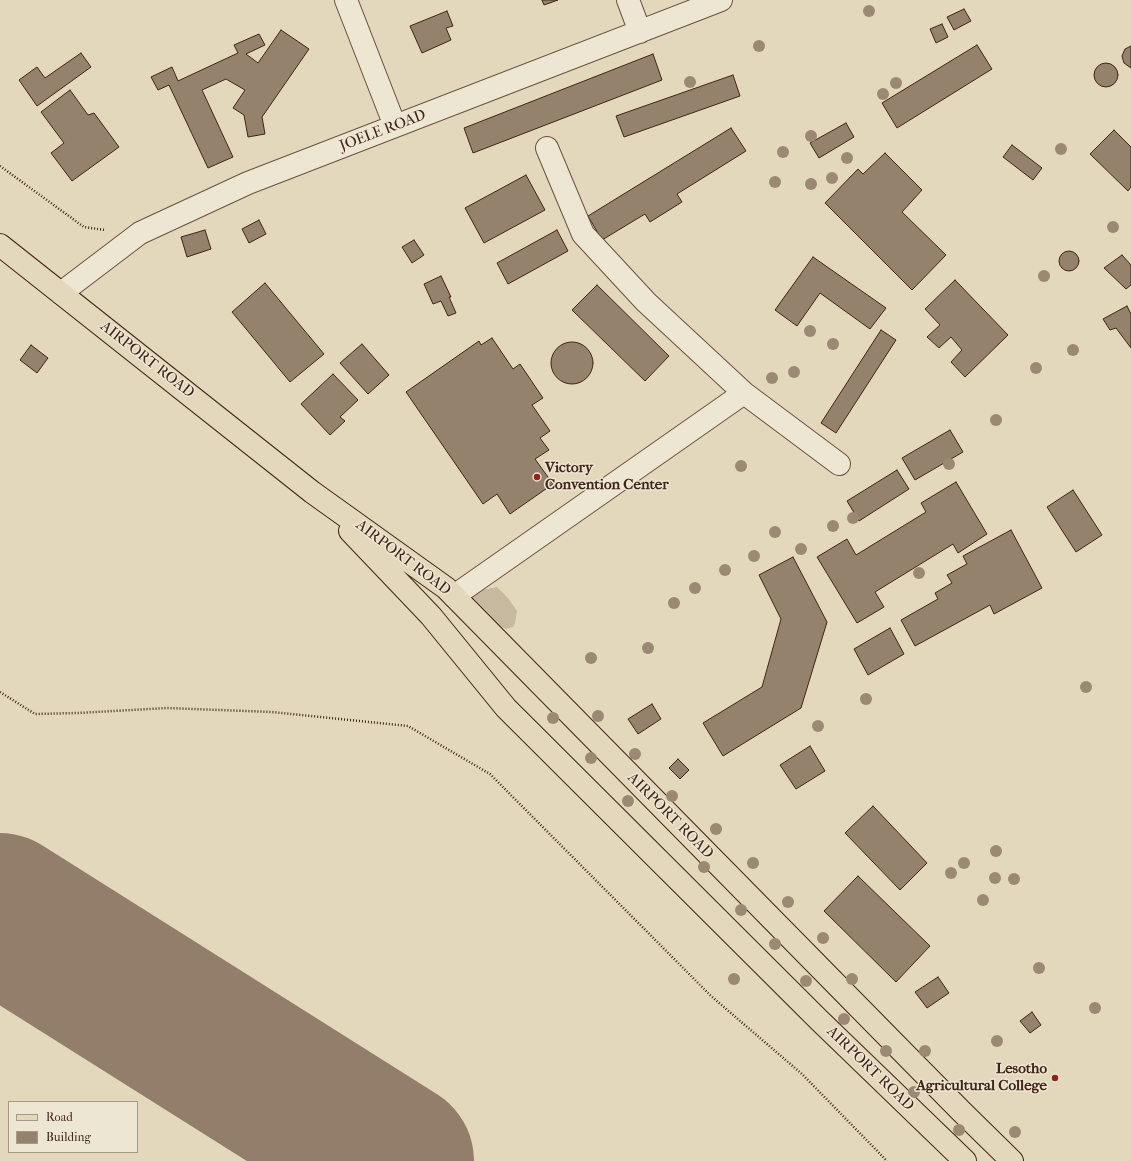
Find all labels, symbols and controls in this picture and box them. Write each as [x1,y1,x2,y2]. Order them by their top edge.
street label: JOELE ROAD [337,106,429,156]
street label: AIRPORT ROAD [96,318,198,402]
place label: Victory Convention Center [545,459,669,494]
marker: Victory Convention Center [532,472,542,482]
street label: AIRPORT ROAD [352,516,454,600]
street label: AIRPORT ROAD [623,769,717,863]
street label: AIRPORT ROAD [823,1023,917,1115]
place label: Lesotho Agricultural College [916,1060,1047,1095]
marker: Lesotho Agricultural College [1050,1073,1060,1083]
legend [8,1101,138,1153]
text: Road [46,1110,73,1124]
text: Building [46,1130,91,1144]

